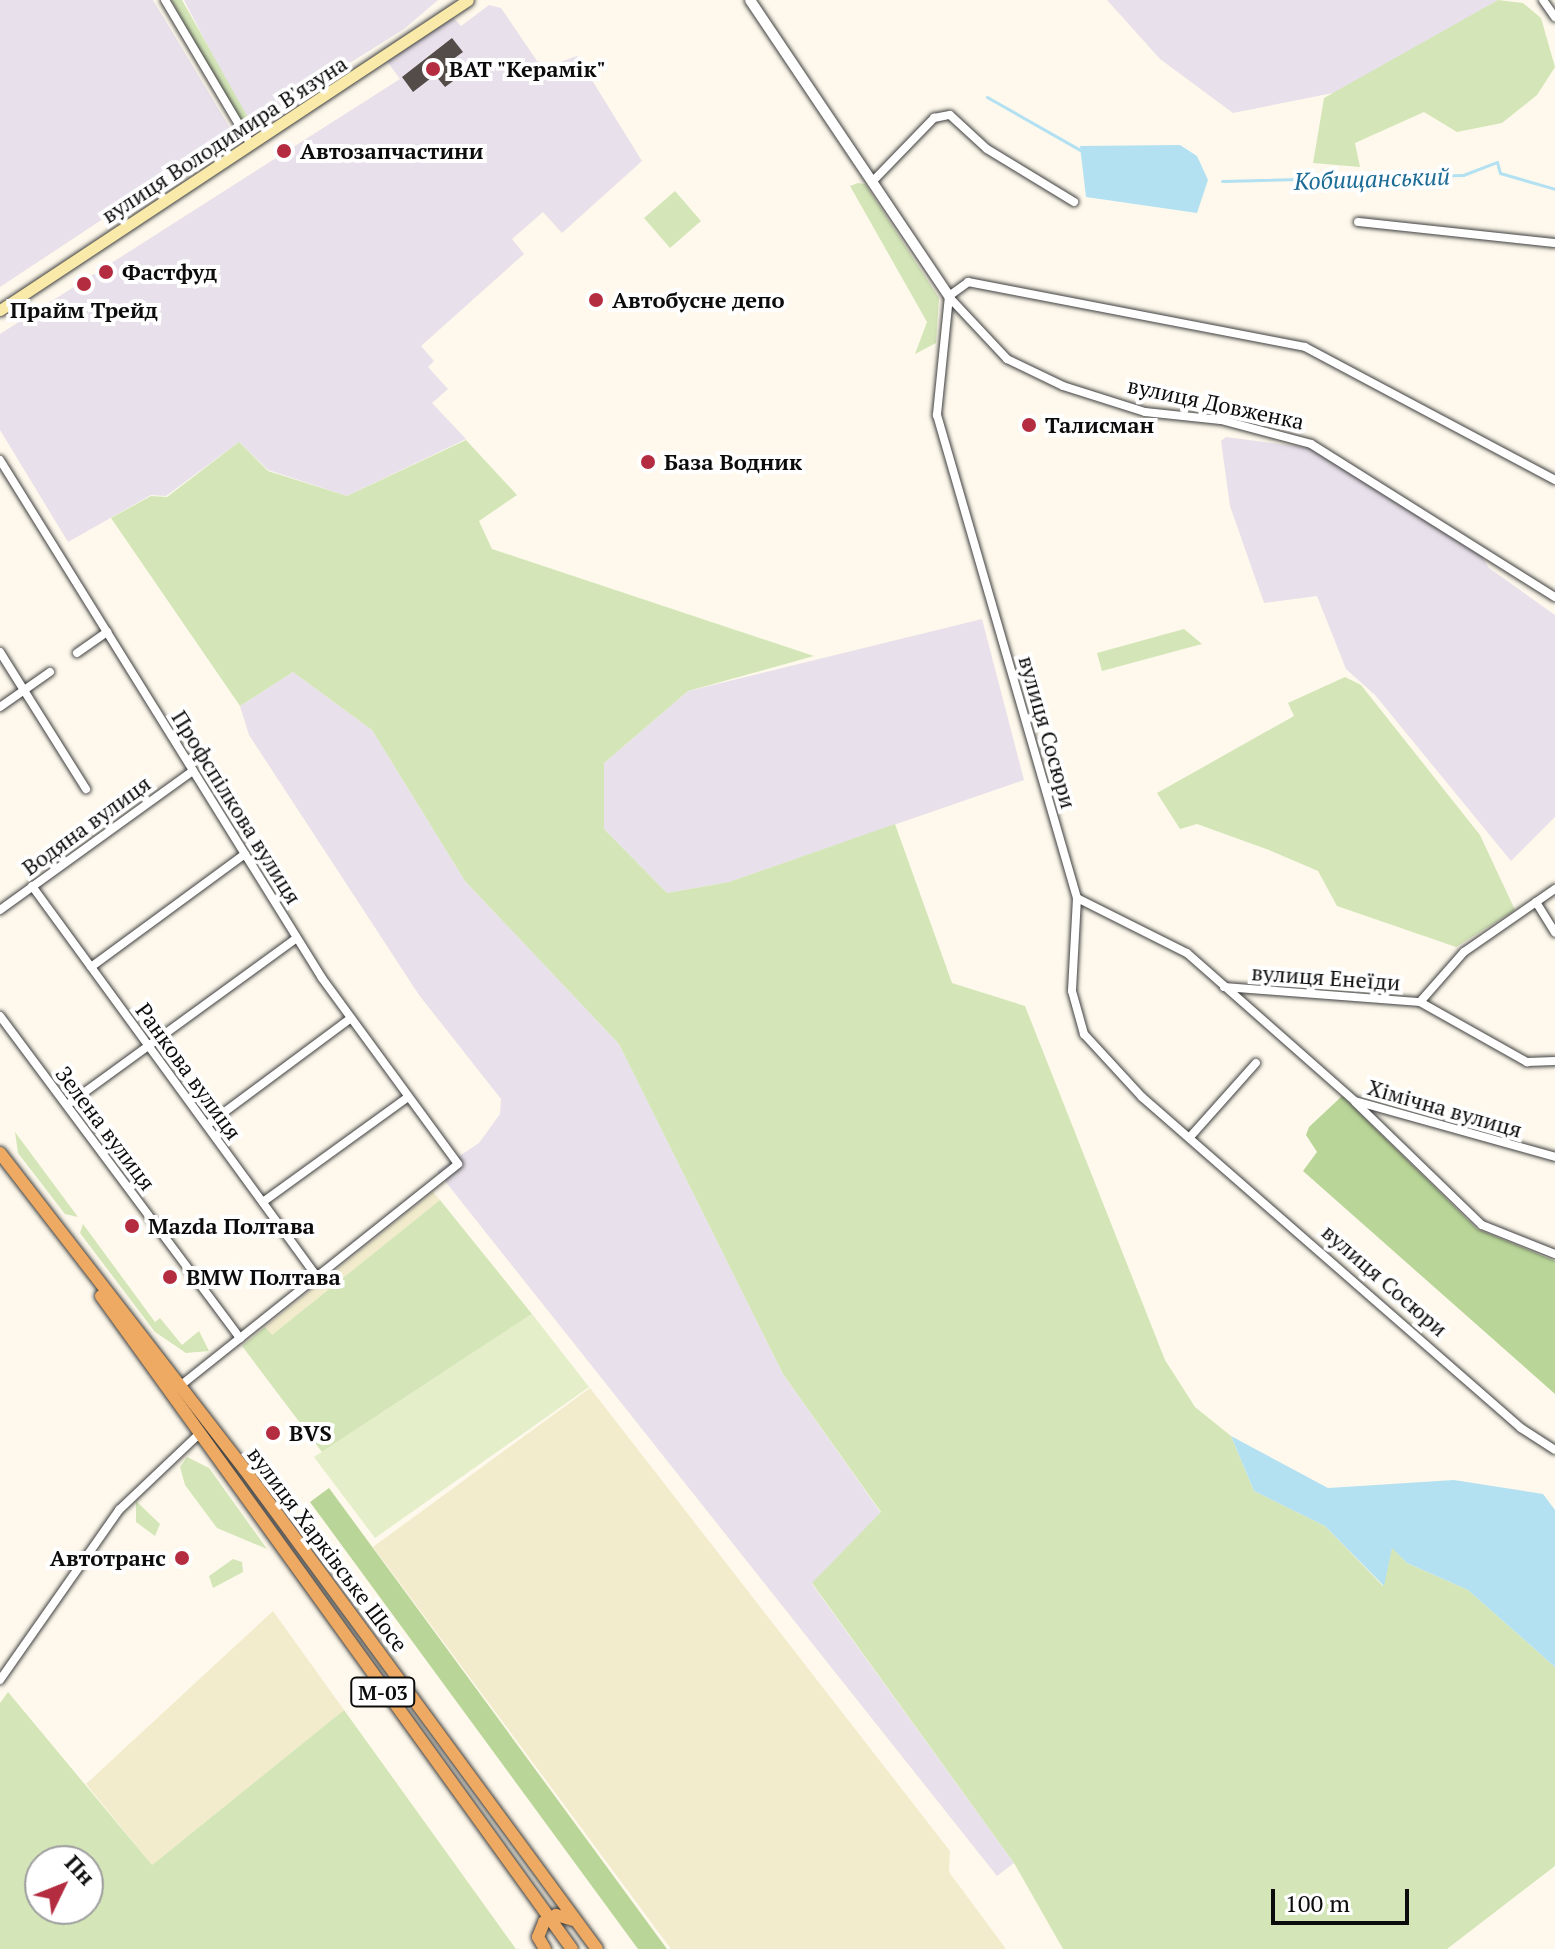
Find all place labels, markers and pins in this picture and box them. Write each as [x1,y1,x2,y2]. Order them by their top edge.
place label: ВАТ "Керамік" [449,56,606,82]
marker: ВАТ "Керамік" [424,60,442,78]
place label: Автозапчастини [300,138,483,164]
marker: Автозапчастини [275,142,293,160]
place label: Фастфуд [122,259,217,285]
marker: Фастфуд [97,263,115,281]
marker: Прайм Трейд [75,275,93,293]
place label: Автобусне депо [612,287,785,313]
marker: Автобусне депо [587,291,605,309]
place label: Прайм Трейд [10,297,158,323]
place label: Талисман [1045,412,1154,438]
marker: Талисман [1020,416,1038,434]
place label: База Водник [664,449,802,475]
marker: База Водник [639,453,657,471]
place label: Mazda Полтава [148,1213,315,1239]
marker: Mazda Полтава [123,1217,141,1235]
place label: BMW Полтава [186,1264,341,1290]
marker: BMW Полтава [161,1268,179,1286]
place label: BVS [289,1420,332,1446]
marker: BVS [264,1424,282,1442]
place label: Автотранс [50,1545,166,1571]
marker: Автотранс [173,1549,191,1567]

